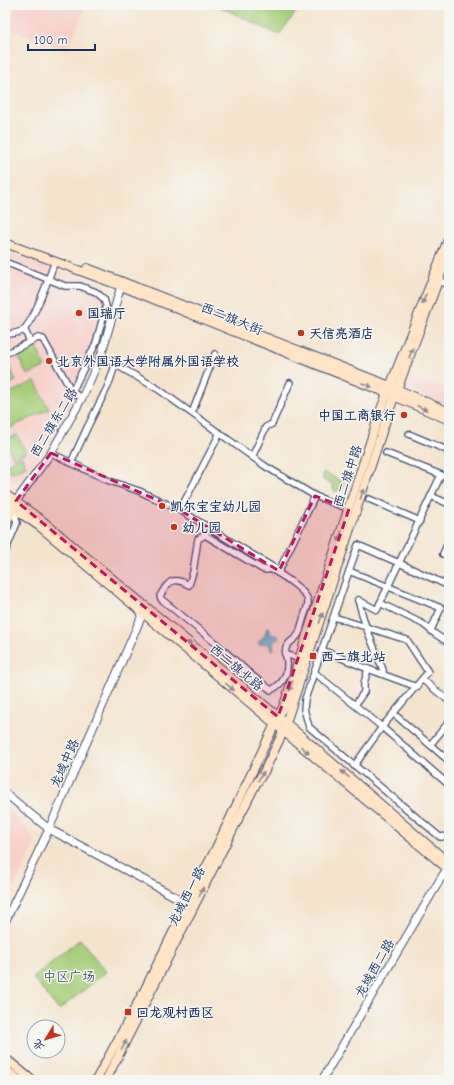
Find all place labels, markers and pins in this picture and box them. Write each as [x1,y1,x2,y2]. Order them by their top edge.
place label: 国瑞厅 [87,306,126,321]
marker: 国瑞厅 [74,308,84,318]
place label: 天信亮酒店 [309,326,374,341]
marker: 天信亮酒店 [296,328,306,338]
place label: 北京外国语大学附属外国语学校 [57,354,239,369]
marker: 北京外国语大学附属外国语学校 [44,356,54,366]
place label: 中国工商银行 [318,408,396,423]
marker: 中国工商银行 [399,410,409,420]
place label: 凯尔宝宝幼儿园 [170,499,261,514]
marker: 凯尔宝宝幼儿园 [157,501,167,511]
place label: 幼儿园 [182,520,221,535]
marker: 幼儿园 [169,522,179,532]
place label: 西二旗北站 [321,649,386,664]
marker: 西二旗北站 [308,651,318,661]
place label: 回龙观村西区 [136,1005,214,1020]
marker: 回龙观村西区 [123,1007,133,1017]

